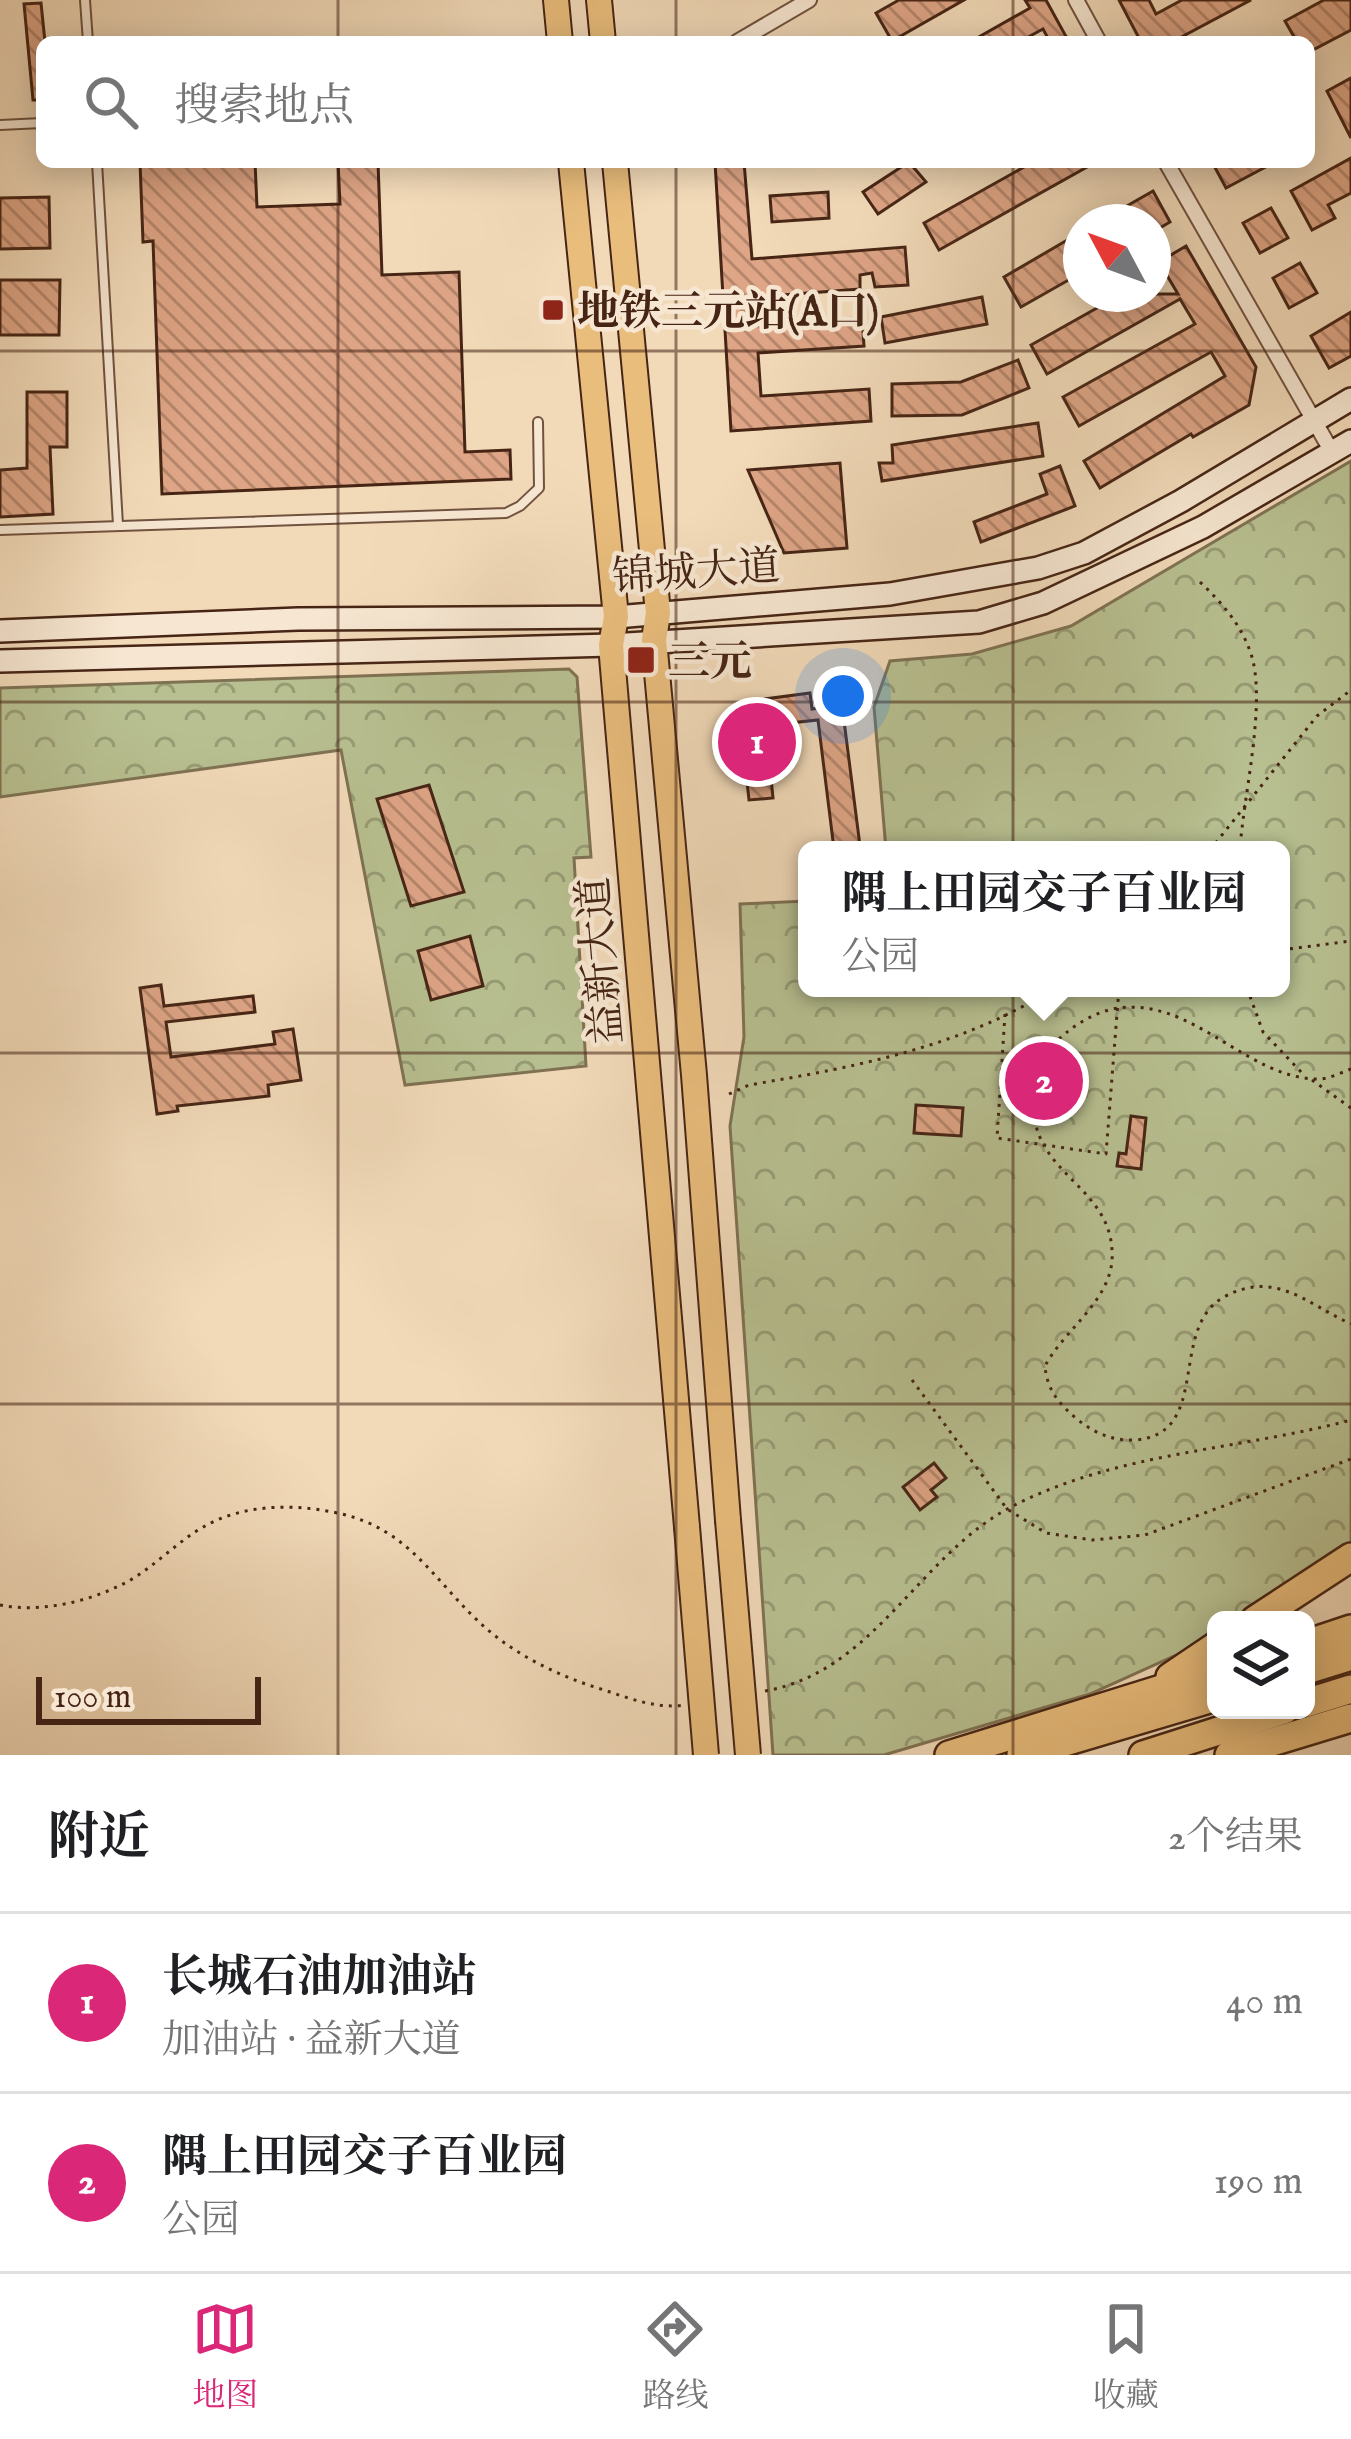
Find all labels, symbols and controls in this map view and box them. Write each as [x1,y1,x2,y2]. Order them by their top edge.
search box [36,36,1315,168]
icon: search [78,69,144,135]
text: 搜索地点 [174,79,354,136]
north arrow [1063,204,1171,312]
place label: 地铁三元站(A口) [577,287,879,340]
marker: 地铁三元站(A口) [540,297,566,323]
street label: 锦城大道 [611,541,782,606]
place label: 三元 [668,637,752,690]
marker: 三元 [625,644,657,676]
your location [813,666,873,726]
pin: 1 [718,697,796,787]
popup [798,841,1290,997]
text: 隅上田园交子百业园 [841,867,1247,924]
street label: 益新大道 [569,875,636,1047]
text: 公园 [841,934,920,983]
pin: 2 [1005,1036,1083,1126]
map controls [1207,1611,1315,1719]
button: layers [1207,1611,1315,1719]
scale bar [36,1671,261,1724]
text: 100 m [54,1677,131,1719]
text: 附近 [48,1807,150,1872]
text: 2个结果 [1168,1814,1303,1863]
text: 长城石油加油站 [162,1950,477,2007]
text: 1 [80,1978,94,2027]
text: 40 m [1226,1978,1303,2027]
text: 加油站 · 益新大道 [162,2017,461,2066]
text: 隅上田园交子百业园 [162,2130,567,2187]
text: 2 [78,2158,96,2207]
text: 190 m [1214,2158,1303,2207]
text: 公园 [162,2197,240,2246]
tab: 地图 [192,2296,258,2418]
tab: 路线 [642,2296,708,2418]
tab: 收藏 [1093,2296,1159,2418]

